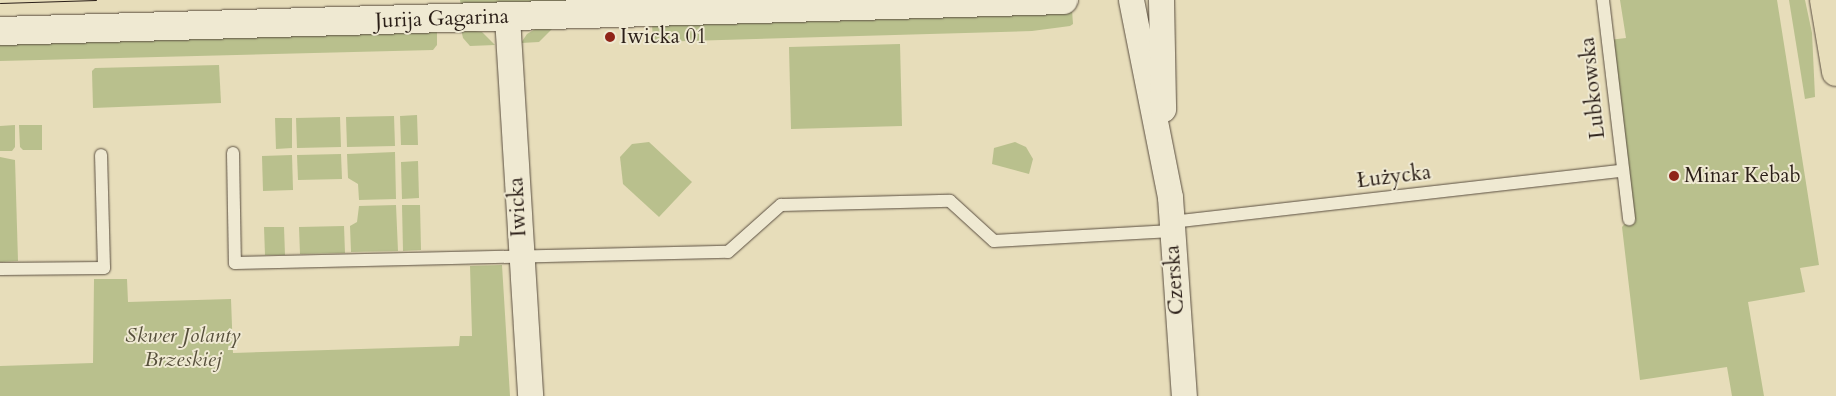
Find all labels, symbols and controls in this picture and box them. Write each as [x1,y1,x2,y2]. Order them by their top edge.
street label: Jurija Gagarina [375,4,509,34]
place label: Iwicka 01 [620,24,707,50]
marker: Iwicka 01 [604,31,616,43]
street label: Lubkowska [1575,36,1611,140]
street label: Łużycka [1355,160,1433,194]
place label: Minar Kebab [1684,163,1801,189]
marker: Minar Kebab [1668,170,1680,182]
street label: Iwicka [504,176,532,238]
street label: Czerska [1160,244,1190,316]
park label: Skwer Jolanty Brzeskiej [125,323,241,373]

